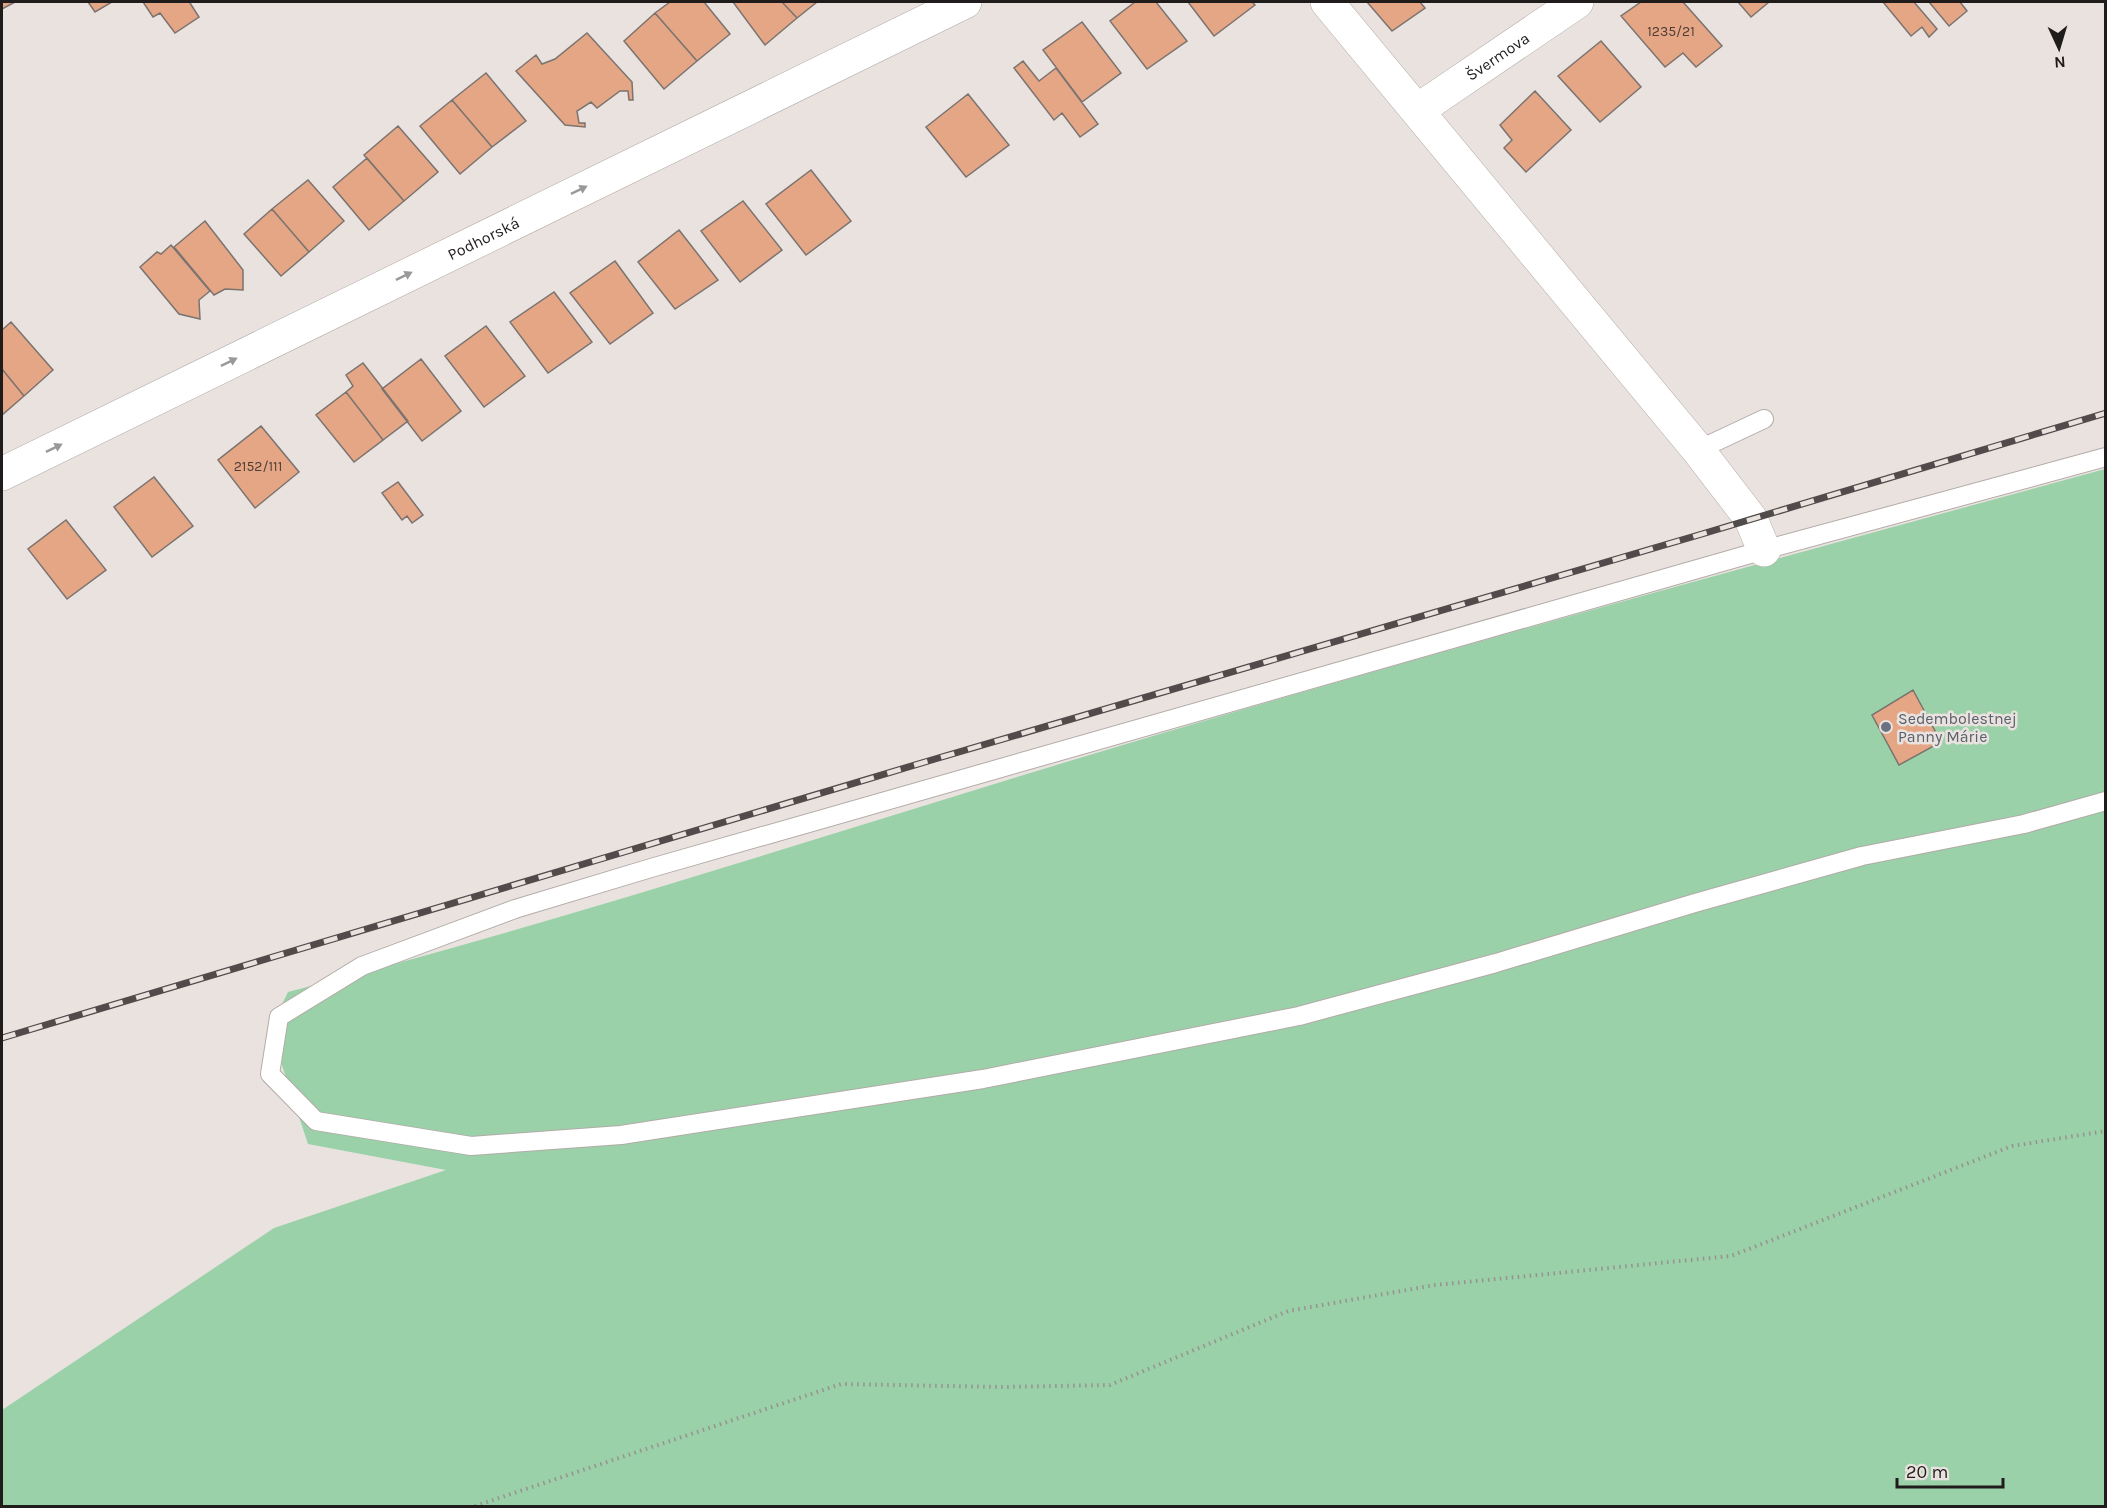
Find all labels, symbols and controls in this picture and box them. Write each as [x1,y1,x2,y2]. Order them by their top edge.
north arrow [2029,18,2089,78]
house number: 1235/21 [1647,23,1695,40]
street label: Švermova [1462,28,1533,85]
text: N [2054,53,2066,72]
one-way arrow [571,186,588,195]
street label: Podhorská [445,213,523,264]
one-way arrow [396,272,413,281]
one-way arrow [221,357,238,367]
one-way arrow [46,443,63,453]
house number: 2152/111 [234,458,282,475]
place label: Sedembolestnej Panny Márie [1898,709,2017,746]
marker: Sedembolestnej Panny Márie [1879,720,1893,734]
scale bar [1897,1451,2004,1489]
text: 20 m [1906,1461,1948,1483]

